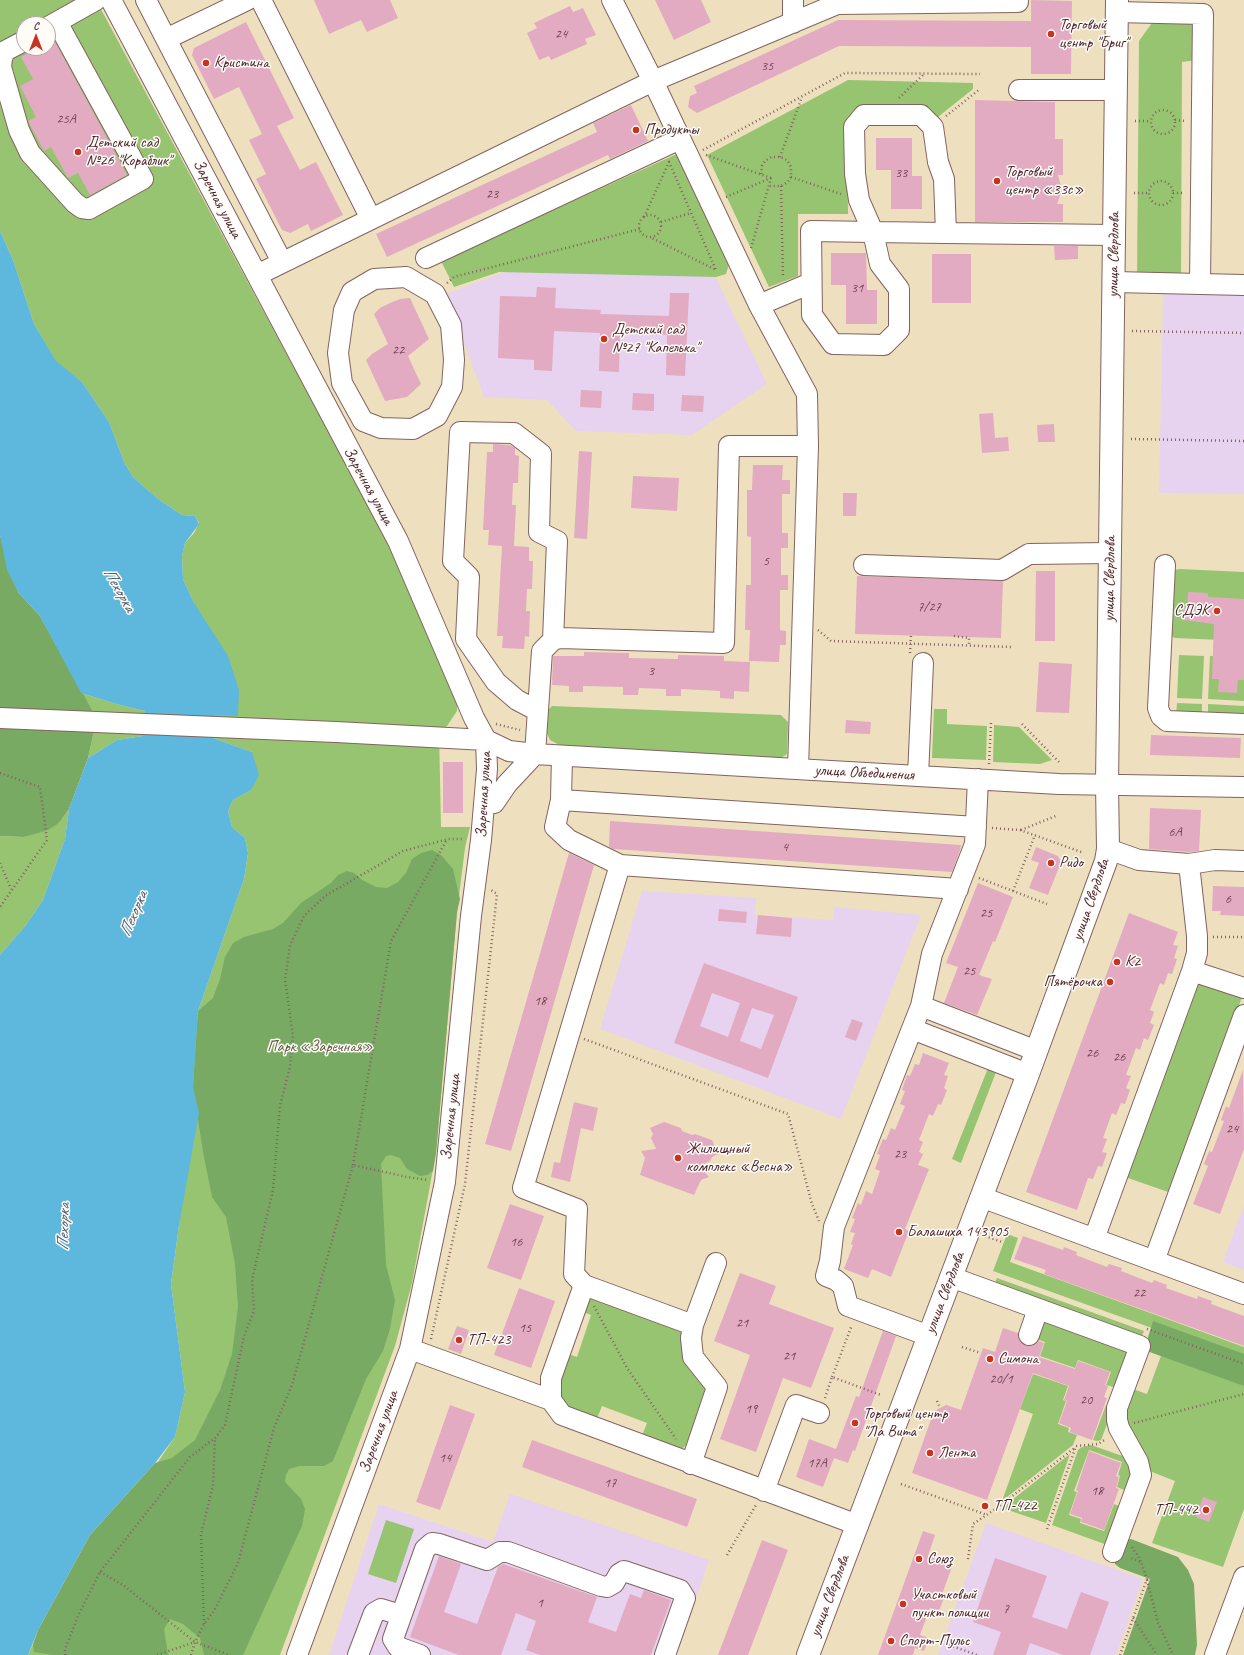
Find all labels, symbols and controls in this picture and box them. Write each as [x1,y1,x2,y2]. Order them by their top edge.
place label: Торговый центр "Бриг" [1059,15,1128,53]
north arrow [16,16,56,56]
text: С [33,18,39,32]
house number: 24 [555,26,567,42]
marker: Торговый центр "Бриг" [1046,29,1056,39]
place label: Кристина [214,53,269,73]
marker: Кристина [201,58,211,68]
house number: 35 [761,58,773,74]
house number: 25А [56,111,76,127]
place label: Продукты [644,120,698,140]
marker: Продукты [631,125,641,135]
place label: Детский сад №26 "Кораблик" [86,133,171,171]
marker: Детский сад №26 "Кораблик" [73,147,83,157]
street label: Заречная улица [188,156,246,242]
place label: Торговый центр «33с» [1005,162,1084,200]
house number: 33 [895,165,907,181]
marker: Торговый центр «33с» [992,176,1002,186]
house number: 23 [486,186,498,202]
street label: улица Свердлова [1104,212,1124,298]
house number: 31 [851,280,863,296]
place label: Детский сад №27 "Капелька" [612,320,699,358]
marker: Детский сад №27 "Капелька" [599,334,609,344]
house number: 22 [392,342,404,358]
street label: Заречная улица [339,444,397,528]
street label: улица Свердлова [1100,536,1120,622]
house number: 5 [763,553,769,569]
water label: Пехорка [98,564,140,616]
house number: 7/27 [917,599,941,615]
place label: СДЭК [1174,601,1209,621]
marker: СДЭК [1212,606,1222,616]
house number: 3 [648,663,654,679]
street label: Заречная улица [472,751,496,839]
street label: улица Объединения [814,761,914,785]
house number: 6А [1168,824,1182,840]
house number: 4 [782,839,788,855]
place label: Ридо [1059,853,1083,873]
street label: улица Свердлова [1068,856,1114,944]
marker: Ридо [1046,858,1056,868]
water label: Пехорка [115,888,153,940]
house number: 6 [1225,891,1231,907]
house number: 25 [980,905,992,921]
place label: К2 [1125,952,1140,972]
marker: К2 [1112,957,1122,967]
house number: 25 [963,963,975,979]
place label: Пятёрочка [1043,972,1102,992]
marker: Пятёрочка [1105,977,1115,987]
house number: 18 [534,993,546,1009]
park label: Парк «Заречная» [267,1037,373,1057]
house number: 26 [1086,1045,1098,1061]
house number: 26 [1113,1049,1125,1065]
street label: Заречная улица [437,1073,465,1161]
house number: 24 [1226,1121,1238,1137]
place label: Жилищный комплекс «Весна» [686,1139,793,1177]
house number: 23 [894,1146,906,1162]
marker: Жилищный комплекс «Весна» [673,1153,683,1163]
water label: Пехорка [53,1203,75,1251]
place label: Балашиха 143905 [907,1222,1009,1242]
marker: Балашиха 143905 [894,1227,904,1237]
house number: 16 [510,1234,522,1250]
street label: улица Свердлова [921,1250,969,1336]
house number: 22 [1133,1285,1145,1301]
house number: 21 [736,1315,748,1331]
house number: 15 [519,1320,531,1336]
place label: ТП-423 [467,1330,511,1350]
marker: ТП-423 [454,1335,464,1345]
house number: 21 [783,1348,795,1364]
place label: Симона [998,1349,1038,1369]
marker: Симона [985,1354,995,1364]
house number: 20/1 [989,1371,1013,1387]
street label: Заречная улица [355,1388,403,1476]
house number: 20 [1080,1392,1092,1408]
house number: 19 [745,1401,757,1417]
place label: Торговый центр "Ла Вита" [863,1404,948,1442]
marker: Торговый центр "Ла Вита" [850,1418,860,1428]
place label: Лента [938,1443,975,1463]
marker: Лента [925,1448,935,1458]
house number: 14 [439,1450,451,1466]
house number: 17А [807,1455,827,1471]
house number: 17 [604,1475,616,1491]
house number: 18 [1091,1483,1103,1499]
place label: ТП-422 [993,1496,1037,1516]
place label: ТП-442 [1154,1500,1198,1520]
marker: ТП-422 [980,1501,990,1511]
marker: ТП-442 [1201,1505,1211,1515]
place label: Союз [927,1549,952,1569]
street label: улица Свердлова [806,1553,854,1639]
marker: Союз [914,1554,924,1564]
place label: Участковый пункт полиции [911,1585,988,1623]
house number: 1 [537,1595,543,1611]
marker: Участковый пункт полиции [898,1599,908,1609]
house number: 7 [1003,1601,1009,1617]
place label: Спорт-Пульс [899,1631,970,1651]
marker: Спорт-Пульс [886,1636,896,1646]

